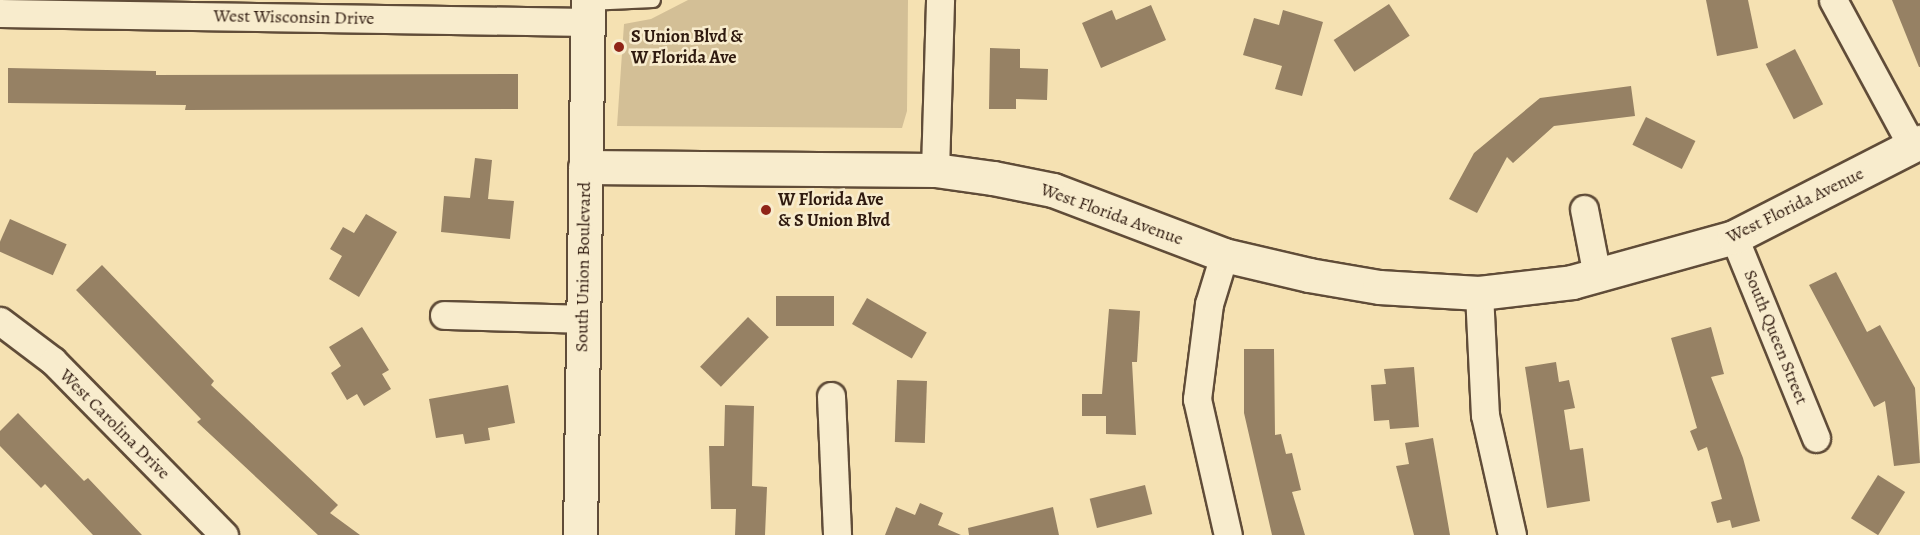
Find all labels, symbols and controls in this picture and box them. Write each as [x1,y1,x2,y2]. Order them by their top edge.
street label: West Wisconsin Drive [213,5,375,29]
place label: S Union Blvd & W Florida Ave [631,26,743,68]
marker: S Union Blvd & W Florida Ave [612,40,626,54]
street label: West Florida Avenue [1723,162,1867,248]
street label: West Florida Avenue [1038,178,1186,250]
street label: South Union Boulevard [571,182,595,352]
place label: W Florida Ave & S Union Blvd [778,189,890,232]
marker: W Florida Ave & S Union Blvd [759,203,773,217]
street label: South Queen Street [1739,267,1813,407]
street label: West Carolina Drive [55,364,175,484]

